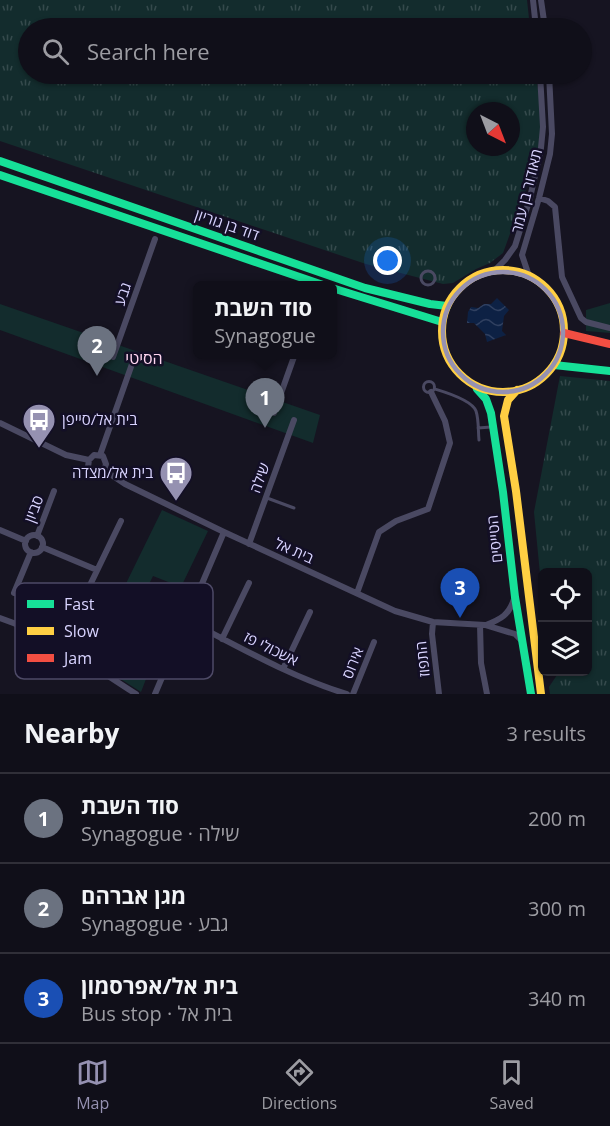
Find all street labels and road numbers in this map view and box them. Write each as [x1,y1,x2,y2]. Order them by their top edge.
street label: תאודור בן עמר [506,147,546,235]
street label: דוד בן גוריון [192,204,263,245]
street label: גבע [109,280,135,308]
street label: שילה [244,459,274,496]
street label: סביון [19,492,47,525]
street label: הטייסים [482,514,506,564]
street label: בית אל [272,533,317,568]
street label: אשכולי פז [241,626,302,670]
street label: התפוז [410,640,434,678]
street label: אירוס [337,644,367,682]

